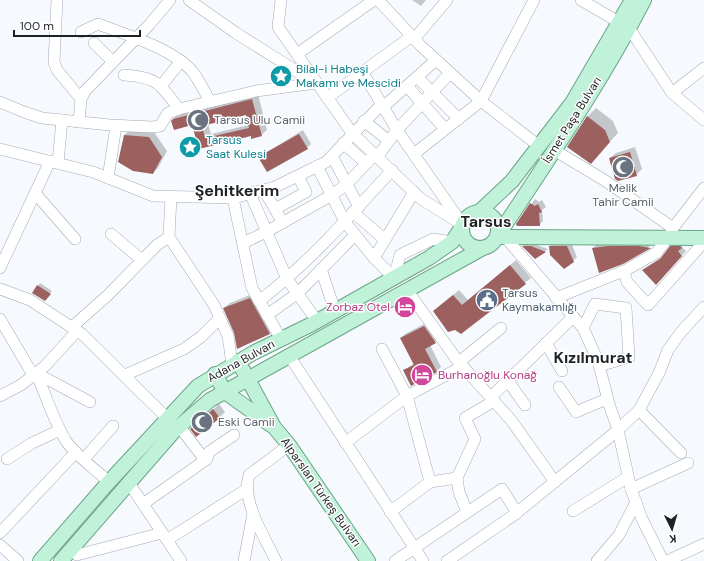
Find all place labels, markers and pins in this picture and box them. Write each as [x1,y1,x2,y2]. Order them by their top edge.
place label: Bilal-i Habeşi Makamı ve Mescidi [296,61,401,91]
place icon: Bilal-i Habeşi Makamı ve Mescidi [268,63,294,89]
mosque icon: Tarsus Ulu Camii [185,107,211,133]
place label: Tarsus Ulu Camii [214,112,305,128]
place label: Tarsus Saat Kulesi [206,132,266,162]
place icon: Tarsus Saat Kulesi [177,134,203,160]
mosque icon: Melik Tahir Camii [610,154,636,180]
place label: Melik Tahir Camii [592,180,654,210]
place label: Tarsus Kaymakamlığı [502,285,577,315]
public building icon: Tarsus Kaymakamlığı [474,287,500,313]
hotel icon: Zorbaz Otel [392,294,418,320]
place label: Zorbaz Otel [326,299,390,315]
hotel icon: Burhanoğlu Konağ [409,362,435,388]
place label: Burhanoğlu Konağ [438,367,537,383]
mosque icon: Eski Camii [189,409,215,435]
place label: Eski Camii [218,414,275,430]

